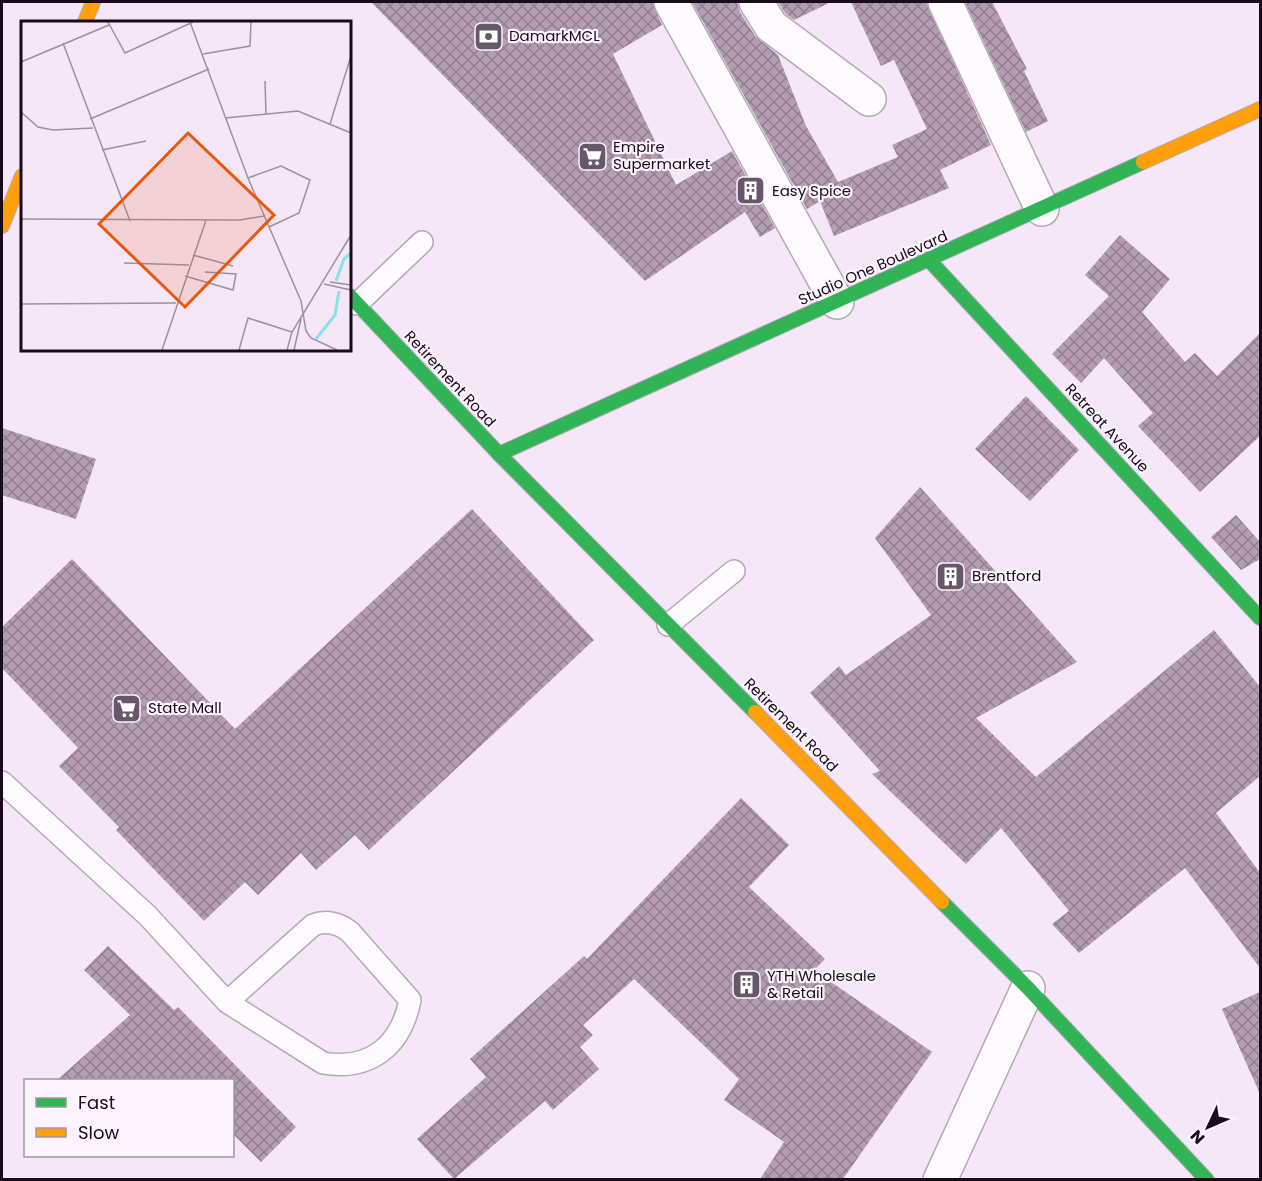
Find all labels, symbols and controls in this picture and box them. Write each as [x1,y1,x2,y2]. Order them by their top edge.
bank icon: DamarkMCL [472,20,504,52]
inset map [21,21,351,351]
place label: DamarkMCL [509,25,600,46]
place label: Empire Supermarket [613,136,710,174]
supermarket icon: Empire Supermarket [576,140,608,172]
building icon: Easy Spice [735,175,767,207]
place label: Easy Spice [772,180,851,201]
street label: Studio One Boulevard [795,225,951,310]
street label: Retirement Road [400,326,501,432]
street label: Retreat Avenue [1061,379,1154,477]
building icon: Brentford [935,560,967,592]
place label: Brentford [972,565,1041,586]
street label: Retirement Road [740,673,843,776]
supermarket icon: State Mall [111,692,143,724]
place label: State Mall [148,697,222,718]
place label: YTH Wholesale & Retail [767,965,876,1003]
building icon: YTH Wholesale & Retail [730,969,762,1001]
legend [24,1079,234,1157]
text: Fast [78,1090,115,1115]
north arrow [1178,1097,1238,1157]
text: Slow [78,1120,120,1145]
text: N [1185,1125,1210,1149]

